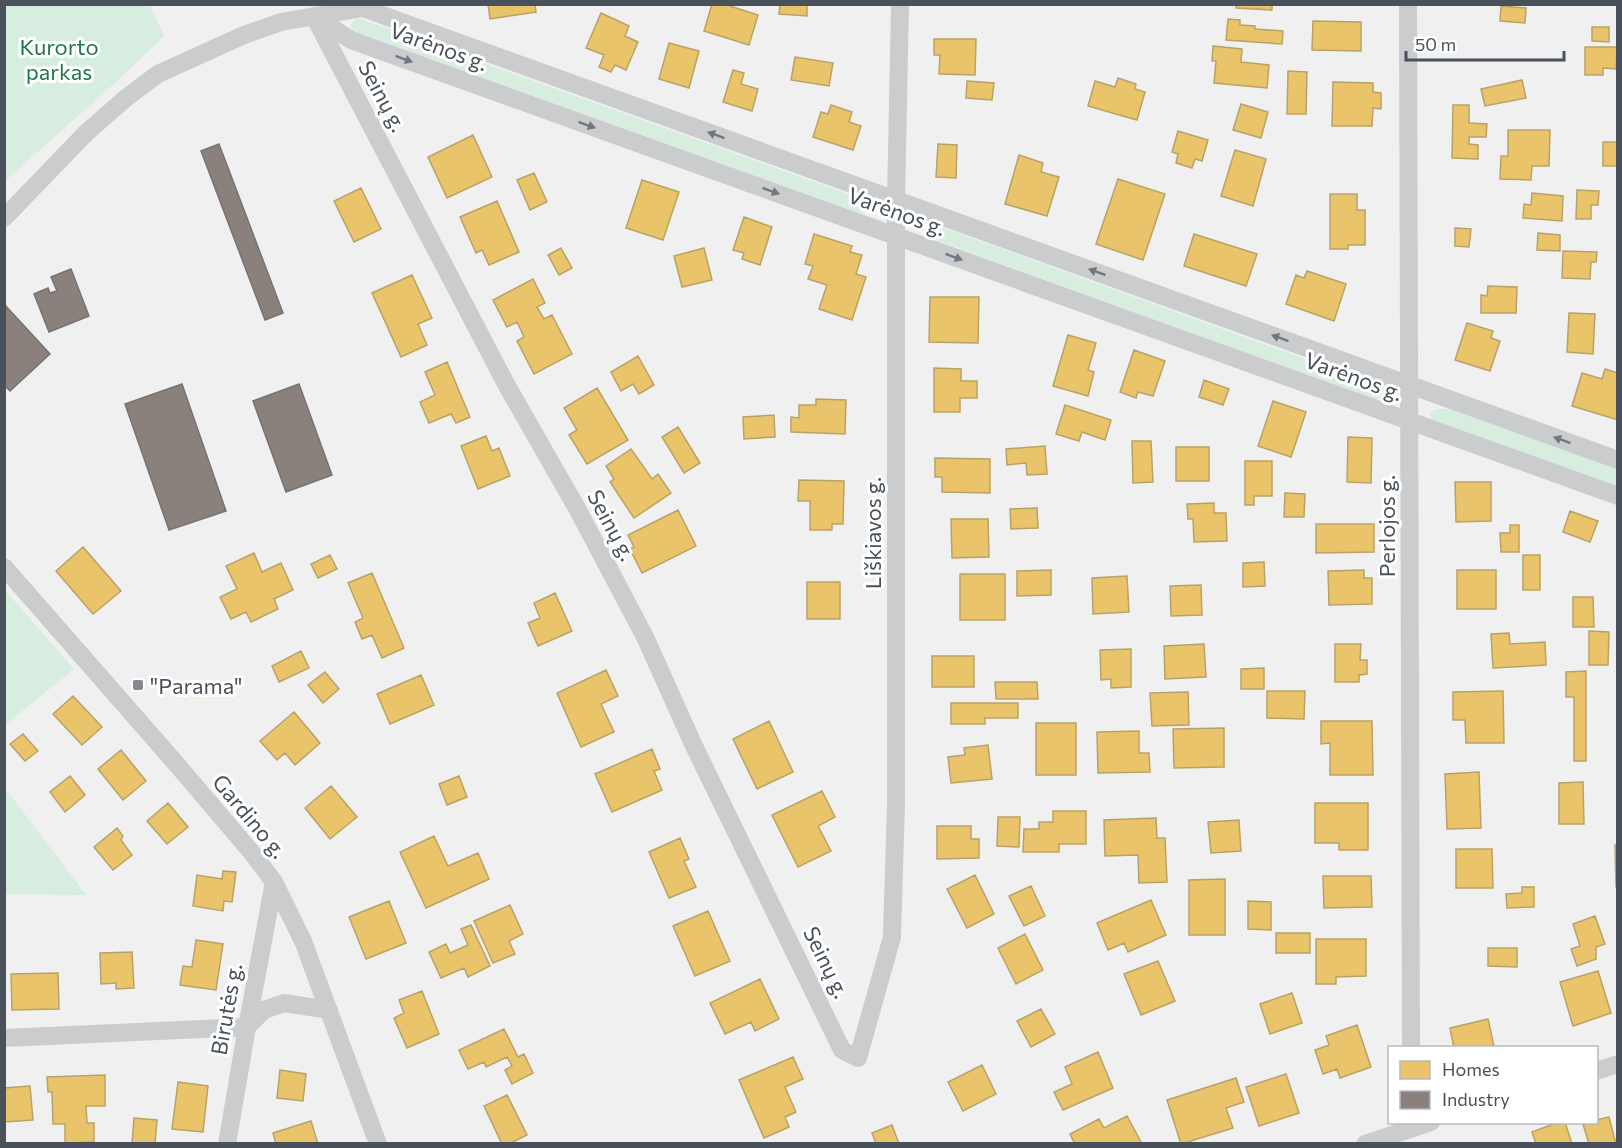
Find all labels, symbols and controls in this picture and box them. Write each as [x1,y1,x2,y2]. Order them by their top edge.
street label: Varėnos g. [386,16,492,76]
scale bar [1406,24,1564,62]
park label: Kurorto parkas [19,33,99,85]
text: 50 m [1415,33,1456,55]
one-way arrow [395,55,413,64]
street label: Seinų g. [353,56,413,136]
one-way arrow [578,121,596,131]
one-way arrow [707,129,725,139]
street label: Varėnos g. [844,181,950,241]
one-way arrow [762,187,780,197]
one-way arrow [945,253,963,263]
one-way arrow [1088,267,1106,277]
one-way arrow [1271,333,1289,343]
street label: Varėnos g. [1301,346,1407,406]
one-way arrow [1553,435,1571,445]
street label: Perlojos g. [1373,475,1400,577]
street label: Liškiavos g. [859,477,886,589]
street label: Seinų g. [582,485,642,565]
place label: "Parama" [150,672,242,699]
marker: "Parama" [131,678,145,692]
street label: Gardino g. [207,768,293,864]
street label: Seinų g. [798,922,856,1002]
street label: Birutės g. [205,961,247,1057]
legend [1388,1046,1598,1124]
text: Homes [1442,1058,1500,1080]
text: Industry [1442,1088,1510,1110]

